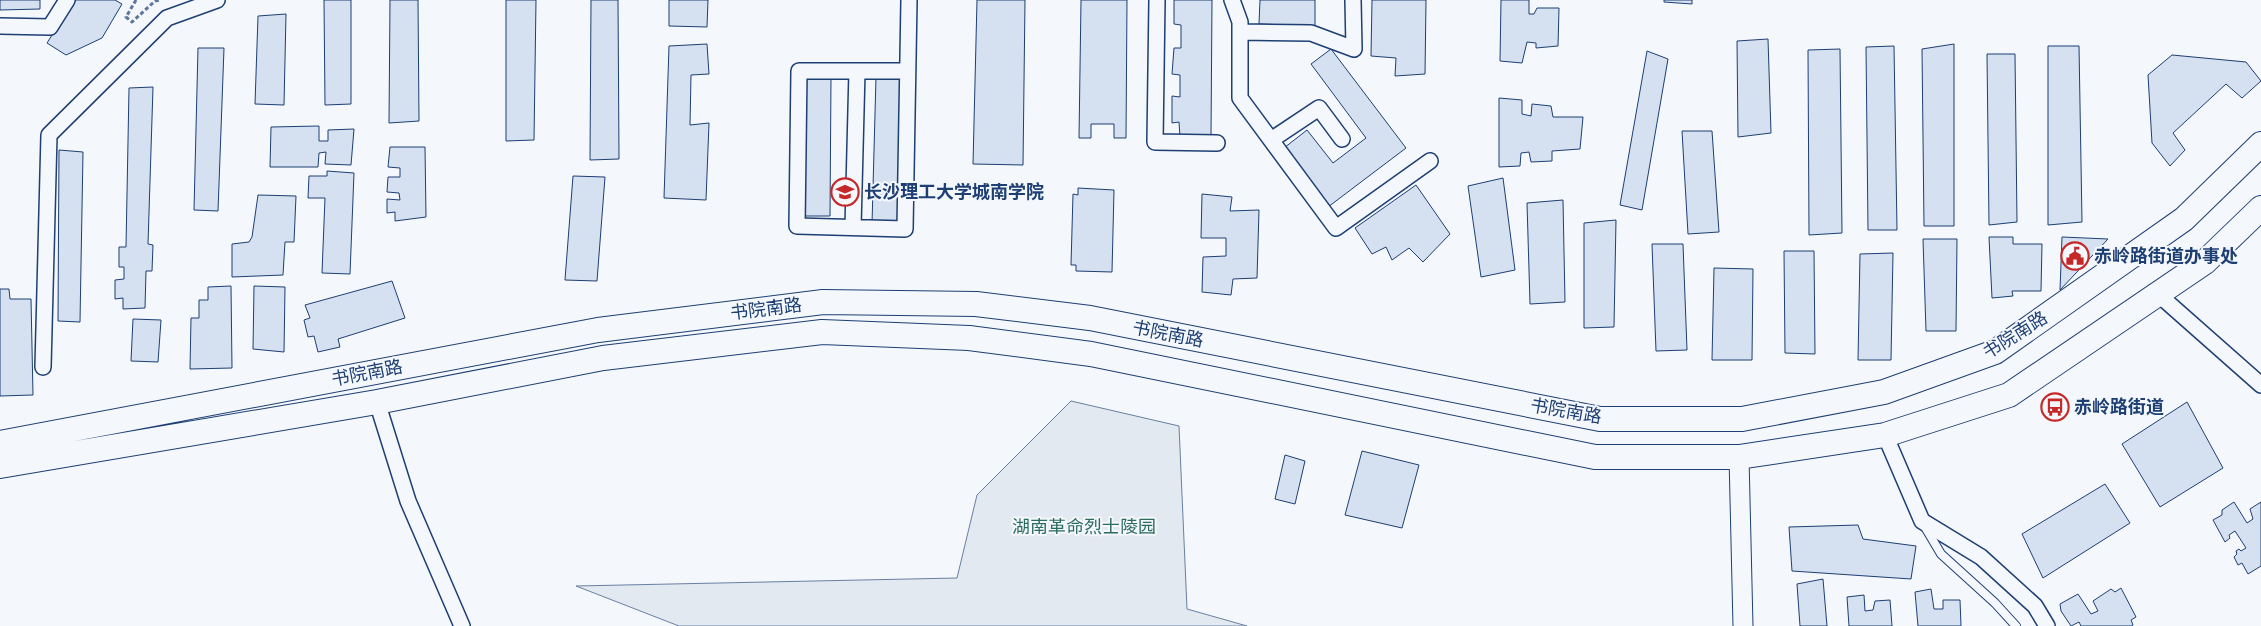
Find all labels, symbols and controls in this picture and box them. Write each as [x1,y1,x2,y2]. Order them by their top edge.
school or university icon: 长沙理工大学城南学院 [830,177,860,207]
place label: 长沙理工大学城南学院 [864,181,1044,203]
public building icon: 赤岭路街道办事处 [2060,241,2090,271]
place label: 赤岭路街道办事处 [2094,245,2238,267]
street label: 书院南路 [729,294,803,324]
street label: 书院南路 [1979,307,2051,363]
street label: 书院南路 [1131,316,1205,352]
street label: 书院南路 [330,355,404,391]
bus stop icon: 赤岭路街道 [2040,392,2070,422]
street label: 书院南路 [1529,394,1603,428]
place label: 赤岭路街道 [2074,396,2164,418]
park label: 湖南革命烈士陵园 [1012,516,1156,538]

